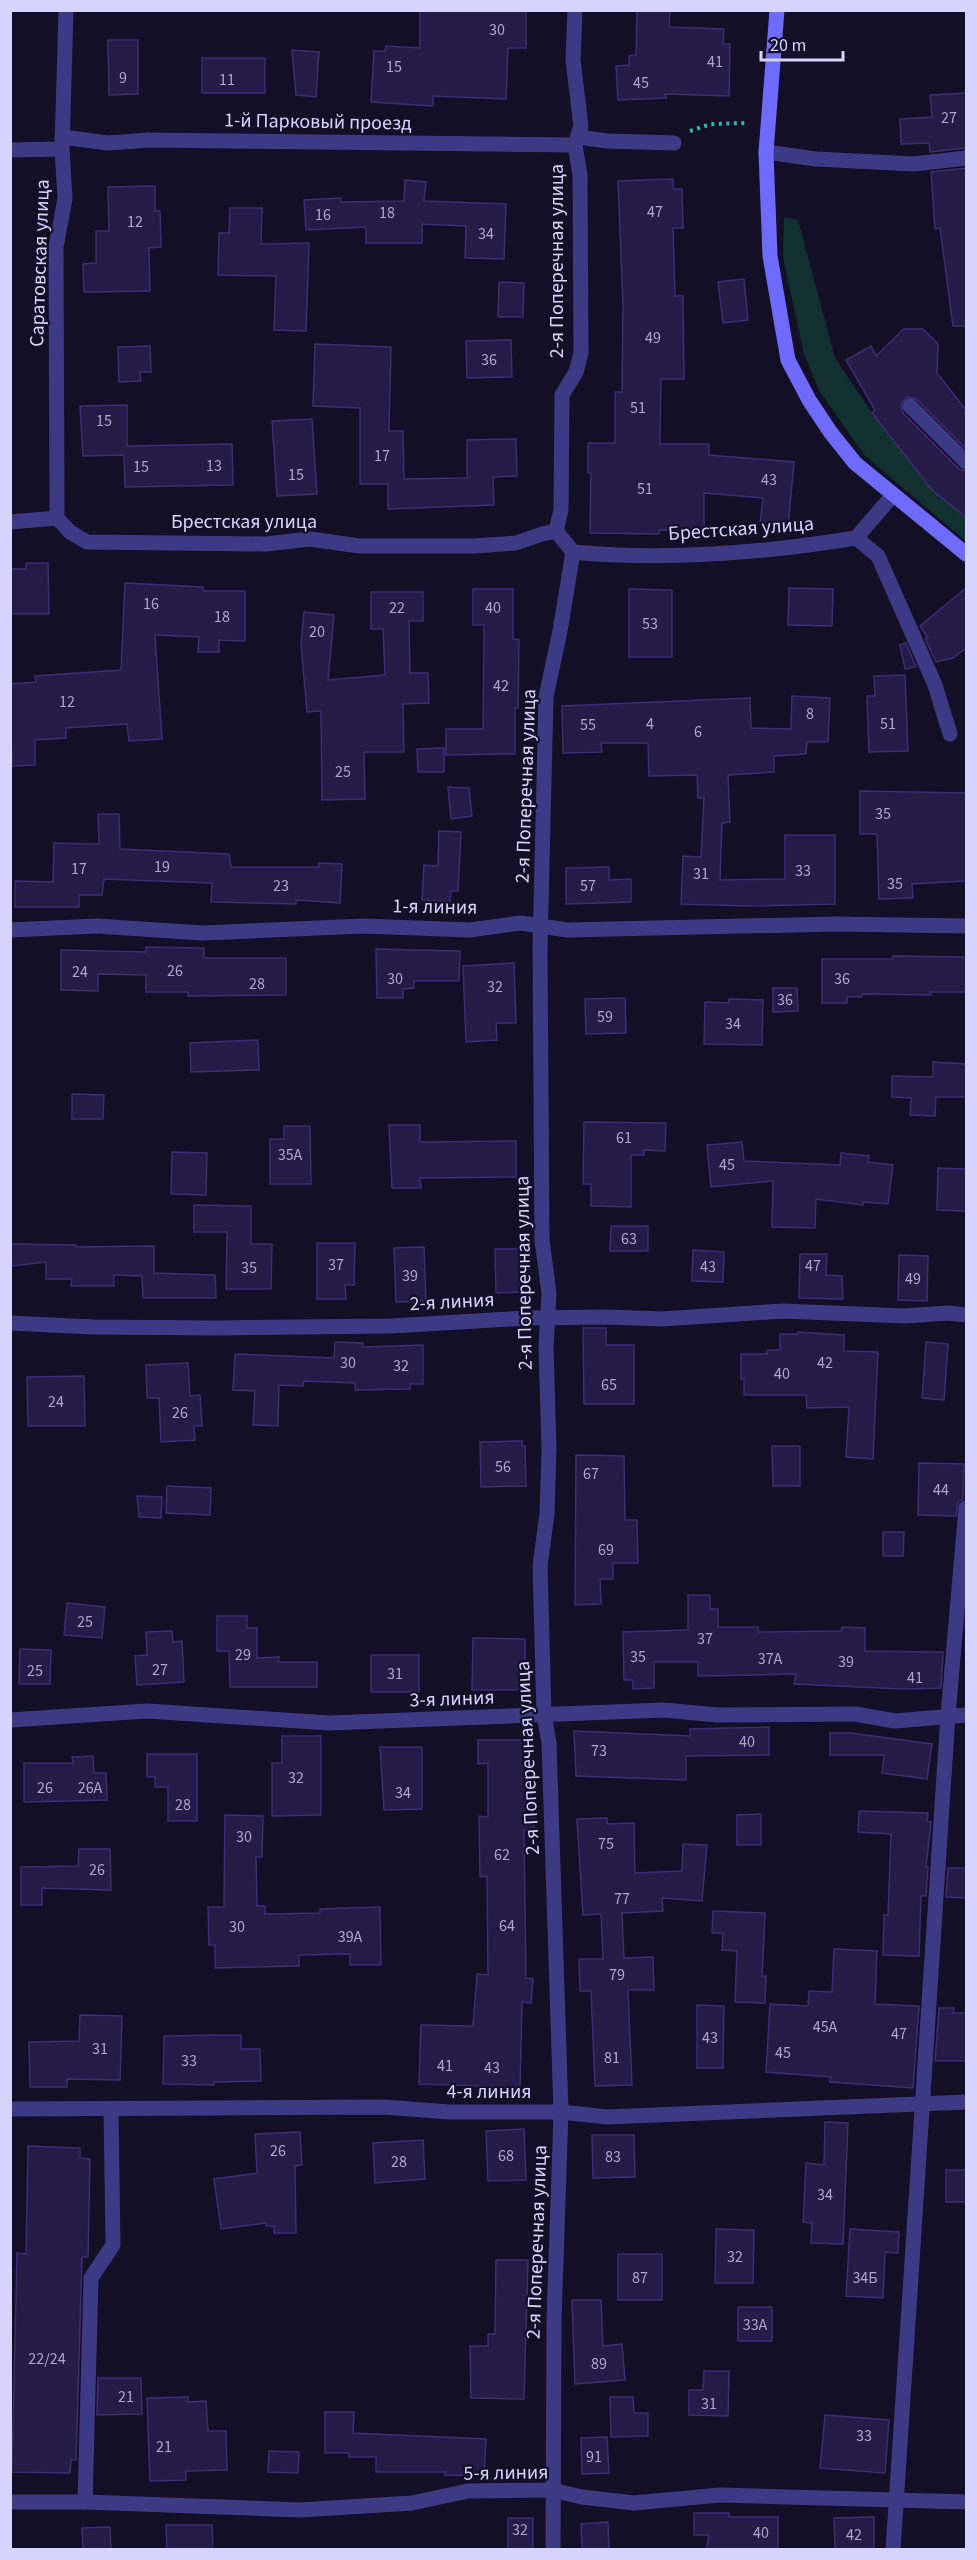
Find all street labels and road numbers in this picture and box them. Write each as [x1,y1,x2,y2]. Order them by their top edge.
street label: 1-й Парковый проезд [224,106,412,138]
street label: 2-я Поперечная улица [543,164,571,358]
street label: Саратовская улица [23,179,57,347]
street label: Брестская улица [171,508,317,536]
street label: Брестская улица [667,510,815,548]
street label: 2-я Поперечная улица [509,688,543,884]
street label: 1-я линия [392,892,478,922]
street label: 2-я Поперечная улица [508,1176,540,1370]
street label: 2-я линия [409,1286,495,1318]
street label: 2-я Поперечная улица [509,1660,547,1856]
street label: 3-я линия [409,1684,495,1714]
street label: 4-я линия [446,2078,532,2106]
street label: 2-я Поперечная улица [520,2144,554,2340]
street label: 5-я линия [463,2458,549,2488]

